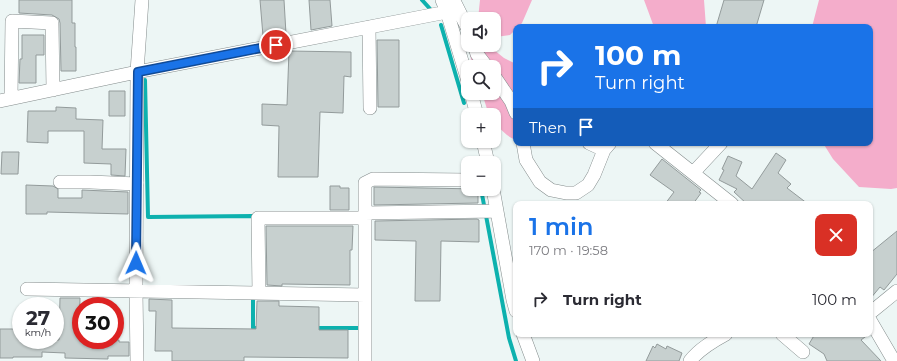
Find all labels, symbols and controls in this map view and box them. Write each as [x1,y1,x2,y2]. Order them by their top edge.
map controls [461,12,501,196]
button: sound [461,12,501,52]
pin [259,28,293,62]
icon: arrive [265,34,287,56]
text: 100 m [595,38,681,72]
icon: right [529,40,581,92]
button: search [461,60,501,100]
text: Turn right [595,72,685,94]
button: + [461,108,501,148]
icon: arrive [575,116,597,138]
text: Then [529,118,567,137]
button: − [461,156,501,196]
text: 1 min [529,212,593,241]
button: close [815,214,857,256]
position arrow [115,242,157,284]
text: 170 m · 19:58 [529,242,608,258]
icon: right [529,288,551,310]
text: Turn right [563,290,642,309]
text: 100 m [812,290,857,309]
speed limit sign: 30 [72,297,124,349]
text: 27 [26,306,50,330]
text: km/h [25,326,51,339]

